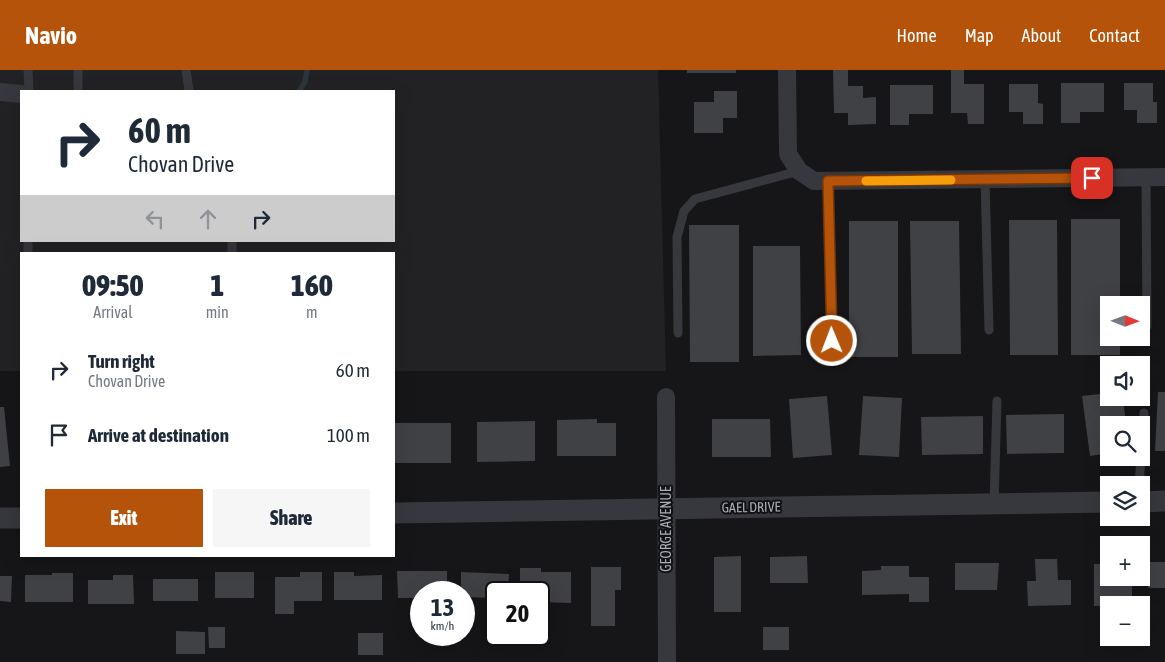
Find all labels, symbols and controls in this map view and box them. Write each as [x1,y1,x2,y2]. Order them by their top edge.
text: Navio [25,22,77,49]
text: Home [897,25,937,46]
text: Map [965,25,994,46]
text: About [1022,25,1061,46]
text: Contact [1089,25,1140,46]
icon: right [45,110,110,175]
text: 60 m [128,110,191,150]
text: Chovan Drive [128,151,234,177]
pin [1071,157,1113,199]
icon: arrive [1078,164,1106,192]
icon: left [141,205,169,233]
icon: ahead [194,205,222,233]
icon: right [247,205,275,233]
text: 09:50 [82,268,144,302]
text: 1 [210,268,224,302]
text: 160 [291,268,333,302]
north arrow [1100,296,1150,346]
map controls [1100,296,1150,646]
text: Arrival [93,303,132,321]
text: min [206,303,229,321]
text: m [306,303,318,321]
position arrow [805,314,857,366]
text: Turn right [88,350,155,372]
icon: right [45,356,73,384]
button: sound [1100,356,1150,406]
text: 60 m [336,359,370,381]
text: Chovan Drive [88,372,165,390]
button: search [1100,416,1150,466]
icon: arrive [45,421,73,449]
text: Arrive at destination [88,424,229,446]
text: 100 m [327,424,370,446]
button: layers [1100,476,1150,526]
street label: GEORGE AVENUE [658,486,674,572]
button: Exit [45,489,203,547]
button: Share [213,489,370,547]
street label: GAEL DRIVE [721,498,781,516]
button: + [1100,536,1150,586]
speed limit sign: 20 [485,581,550,646]
text: 13 [431,593,454,621]
button: − [1100,596,1150,646]
text: km/h [431,619,454,633]

